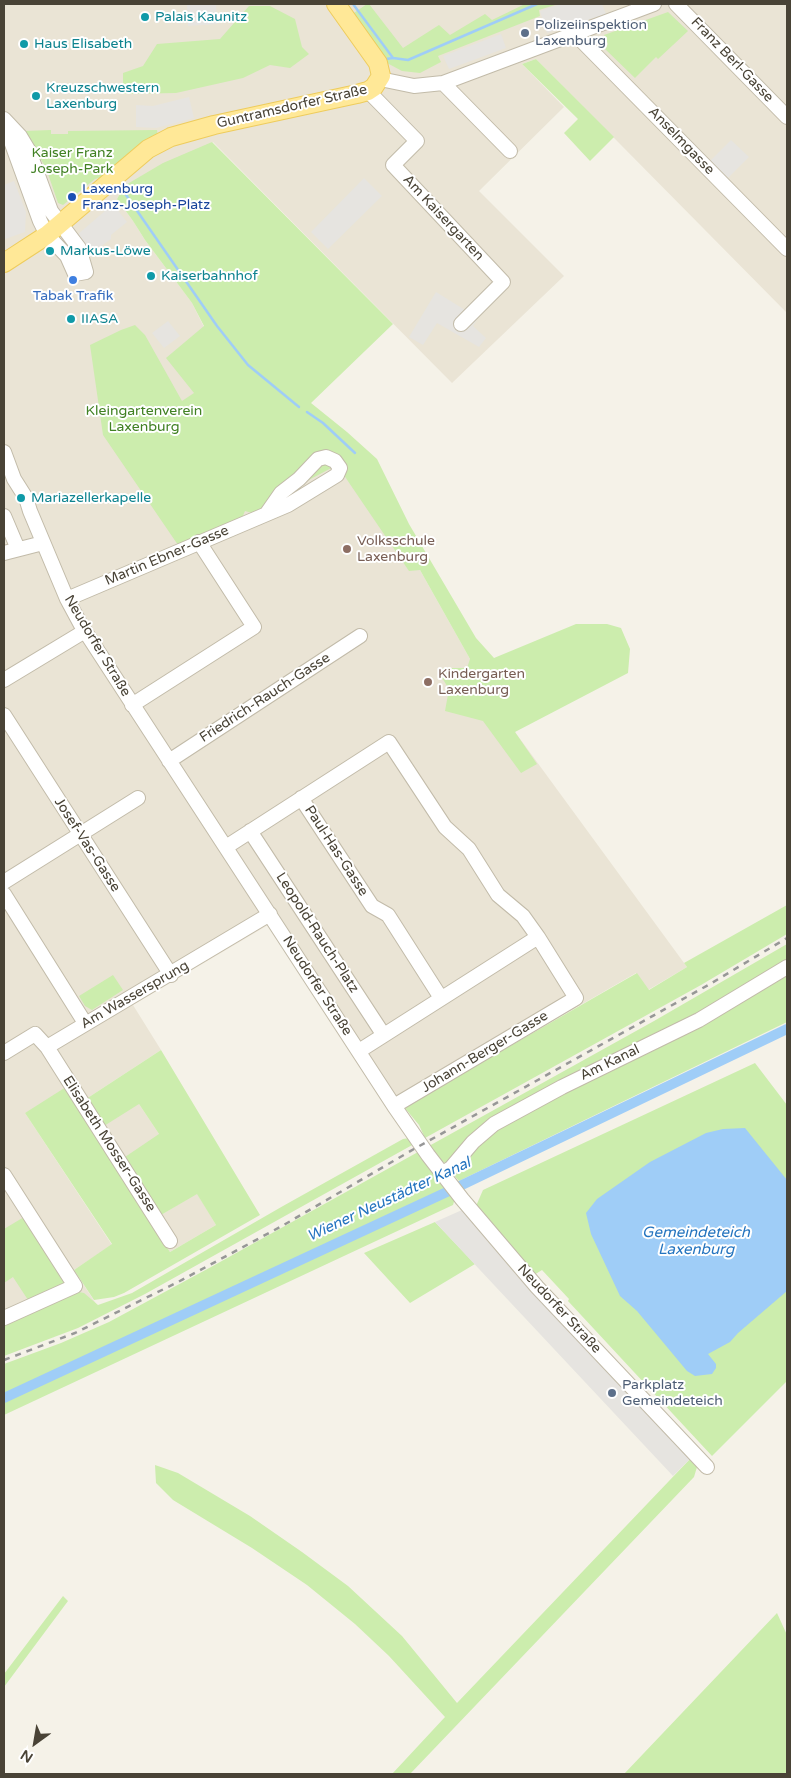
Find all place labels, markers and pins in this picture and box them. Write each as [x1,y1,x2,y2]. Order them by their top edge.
place label: Palais Kaunitz [155,9,247,25]
marker: Palais Kaunitz [139,11,151,23]
place label: Polizeiinspektion Laxenburg [535,17,647,49]
marker: Polizeiinspektion Laxenburg [519,27,531,39]
place label: Haus Elisabeth [34,36,132,52]
marker: Haus Elisabeth [18,38,30,50]
place label: Kreuzschwestern Laxenburg [46,80,159,112]
marker: Kreuzschwestern Laxenburg [30,90,42,102]
place label: Laxenburg Franz-Joseph-Platz [82,181,210,213]
marker: Laxenburg Franz-Joseph-Platz [66,191,78,203]
place label: Markus-Löwe [60,243,151,259]
marker: Markus-Löwe [44,245,56,257]
place label: Kaiserbahnhof [161,268,258,284]
marker: Kaiserbahnhof [145,270,157,282]
marker: Tabak Trafik [67,274,79,286]
place label: Tabak Trafik [33,288,113,304]
place label: IIASA [81,311,118,327]
marker: IIASA [65,313,77,325]
place label: Mariazellerkapelle [31,490,151,506]
marker: Mariazellerkapelle [15,492,27,504]
place label: Volksschule Laxenburg [357,533,435,566]
marker: Volksschule Laxenburg [341,543,353,555]
place label: Kindergarten Laxenburg [438,666,525,699]
marker: Kindergarten Laxenburg [422,676,434,688]
place label: Parkplatz Gemeindeteich [622,1377,723,1410]
marker: Parkplatz Gemeindeteich [606,1387,618,1399]

